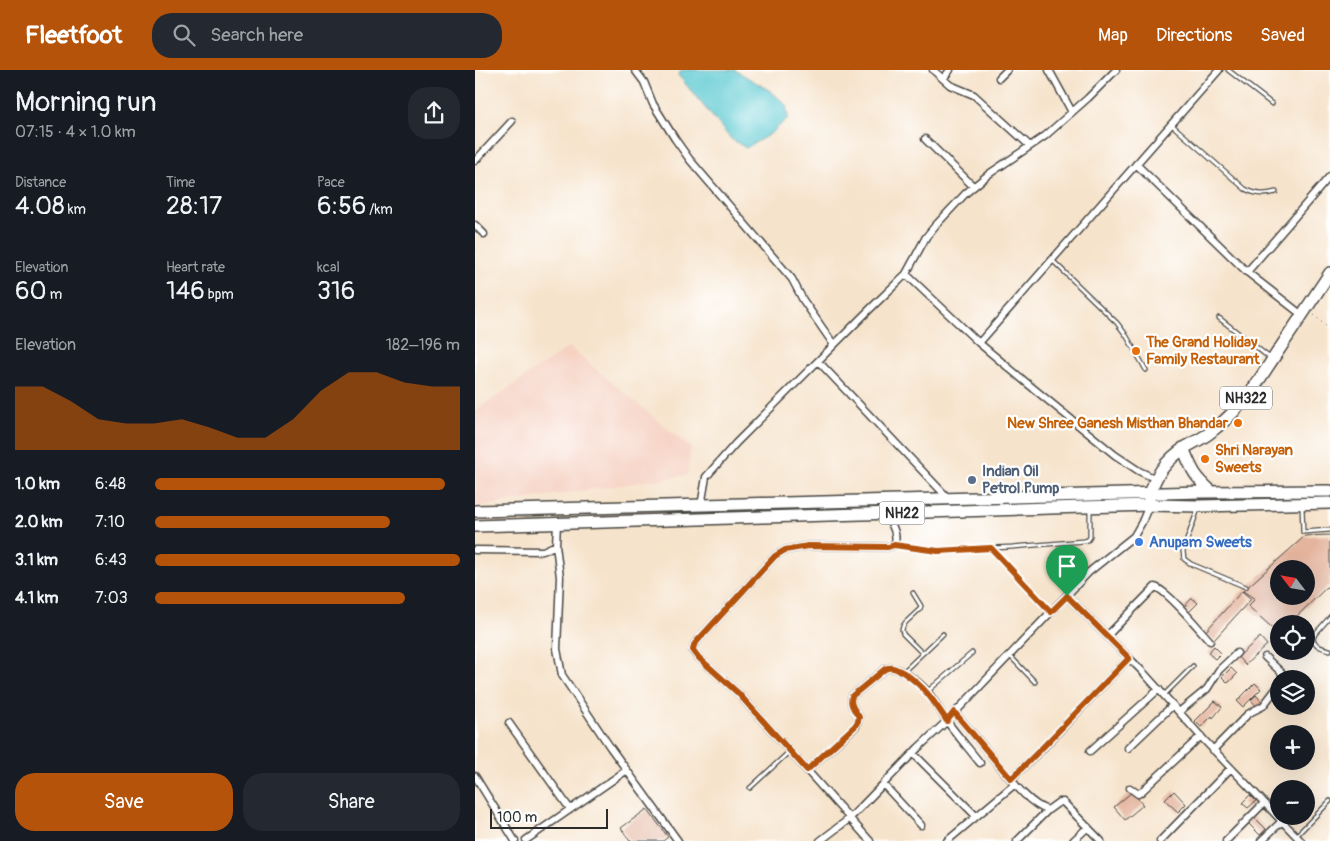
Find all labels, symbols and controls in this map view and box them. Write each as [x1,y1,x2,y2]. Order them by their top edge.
search box [152,13,502,58]
text: Fleetfoot [25,21,122,50]
icon: search [170,21,198,49]
text: Search here [210,23,303,47]
text: Map [1098,24,1128,47]
text: Directions [1156,24,1232,47]
text: Saved [1260,24,1305,47]
text: Morning run [15,85,157,120]
button: share [408,87,460,139]
text: 07:15 · 4 × 1.0 km [15,122,136,142]
text: Distance [15,174,66,191]
text: Time [166,174,195,191]
text: Pace [317,174,345,191]
text: 4.08 [15,191,65,222]
text: 28:17 [166,191,222,222]
text: 6:56 [317,191,366,222]
text: km [65,201,86,218]
text: /km [366,201,393,218]
text: Elevation [15,259,68,276]
text: Heart rate [166,259,225,276]
text: kcal [317,259,340,276]
text: 60 [15,276,47,307]
text: 146 [166,276,205,307]
text: 316 [317,276,355,307]
text: m [47,286,62,303]
text: bpm [205,286,234,303]
place label: The Grand Holiday Family Restaurant [1145,333,1261,369]
text: Elevation [15,335,76,355]
text: 182–196 m [386,335,460,355]
marker: The Grand Holiday Family Restaurant [1130,345,1142,357]
road number: NH322 [1220,386,1272,409]
place label: New Shree Ganesh Misthan Bhandar [1007,414,1229,433]
marker: New Shree Ganesh Misthan Bhandar [1232,417,1244,429]
place label: Shri Narayan Sweets [1215,441,1293,477]
marker: Shri Narayan Sweets [1199,453,1211,465]
place label: Indian Oil Petrol Pump [982,462,1059,498]
text: 1.0 km [15,474,60,494]
text: 6:48 [95,474,126,494]
marker: Indian Oil Petrol Pump [966,474,978,486]
road number: NH22 [879,502,925,524]
text: 2.0 km [15,512,63,532]
text: 7:10 [95,512,125,532]
place label: Anupam Sweets [1149,533,1252,552]
marker: Anupam Sweets [1133,536,1145,548]
pin [1046,545,1088,596]
text: 3.1 km [15,550,58,570]
text: 6:43 [95,550,127,570]
icon: arrive [1053,552,1081,580]
north arrow [1270,560,1315,605]
map controls [1270,560,1315,825]
text: 4.1 km [15,588,58,608]
text: 7:03 [95,588,128,608]
button: locate [1270,615,1315,660]
button: layers [1270,670,1315,715]
button: + [1270,725,1315,770]
button: Save [15,773,233,831]
button: Share [243,773,460,831]
button: − [1270,780,1315,825]
scale bar [490,806,607,829]
text: 100 m [497,809,537,826]

